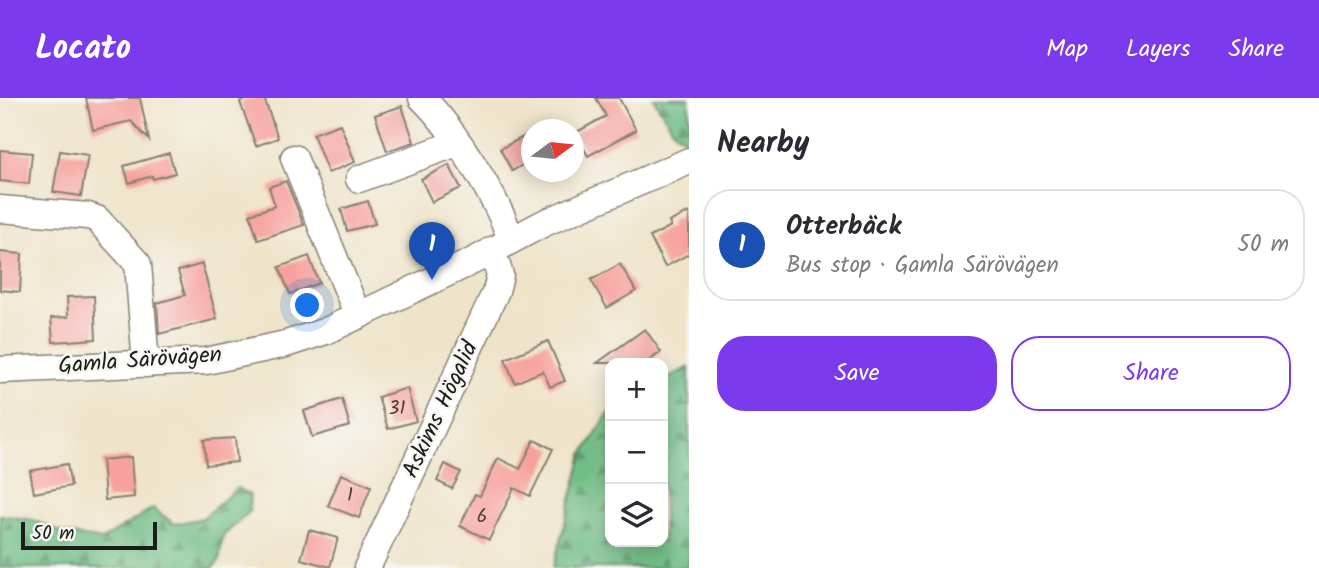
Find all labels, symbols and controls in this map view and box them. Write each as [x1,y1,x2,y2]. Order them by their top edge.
text: Locato [35,23,131,76]
text: Map [1046,30,1088,69]
text: Layers [1126,30,1190,69]
text: Share [1228,30,1284,69]
north arrow [521,119,584,182]
text: Nearby [717,120,809,168]
text: Otterbäck [786,206,901,248]
pin: 1 [409,222,455,280]
text: 1 [739,227,745,263]
text: 50 m [1238,227,1289,263]
text: Bus stop · Gamla Särövägen [786,248,1059,284]
your location [290,288,324,322]
street label: Askims Högalid [394,335,489,484]
button: Save [717,336,997,411]
button: Share [1011,336,1291,411]
street label: Gamla Särövägen [57,337,223,385]
map controls [605,358,668,547]
button: + [605,358,668,421]
house number: 31 [389,394,405,424]
button: − [605,421,668,484]
house number: 1 [347,481,353,511]
button: layers [605,484,668,547]
house number: 6 [477,502,487,532]
scale bar [21,519,158,551]
text: 50 m [32,519,74,549]

